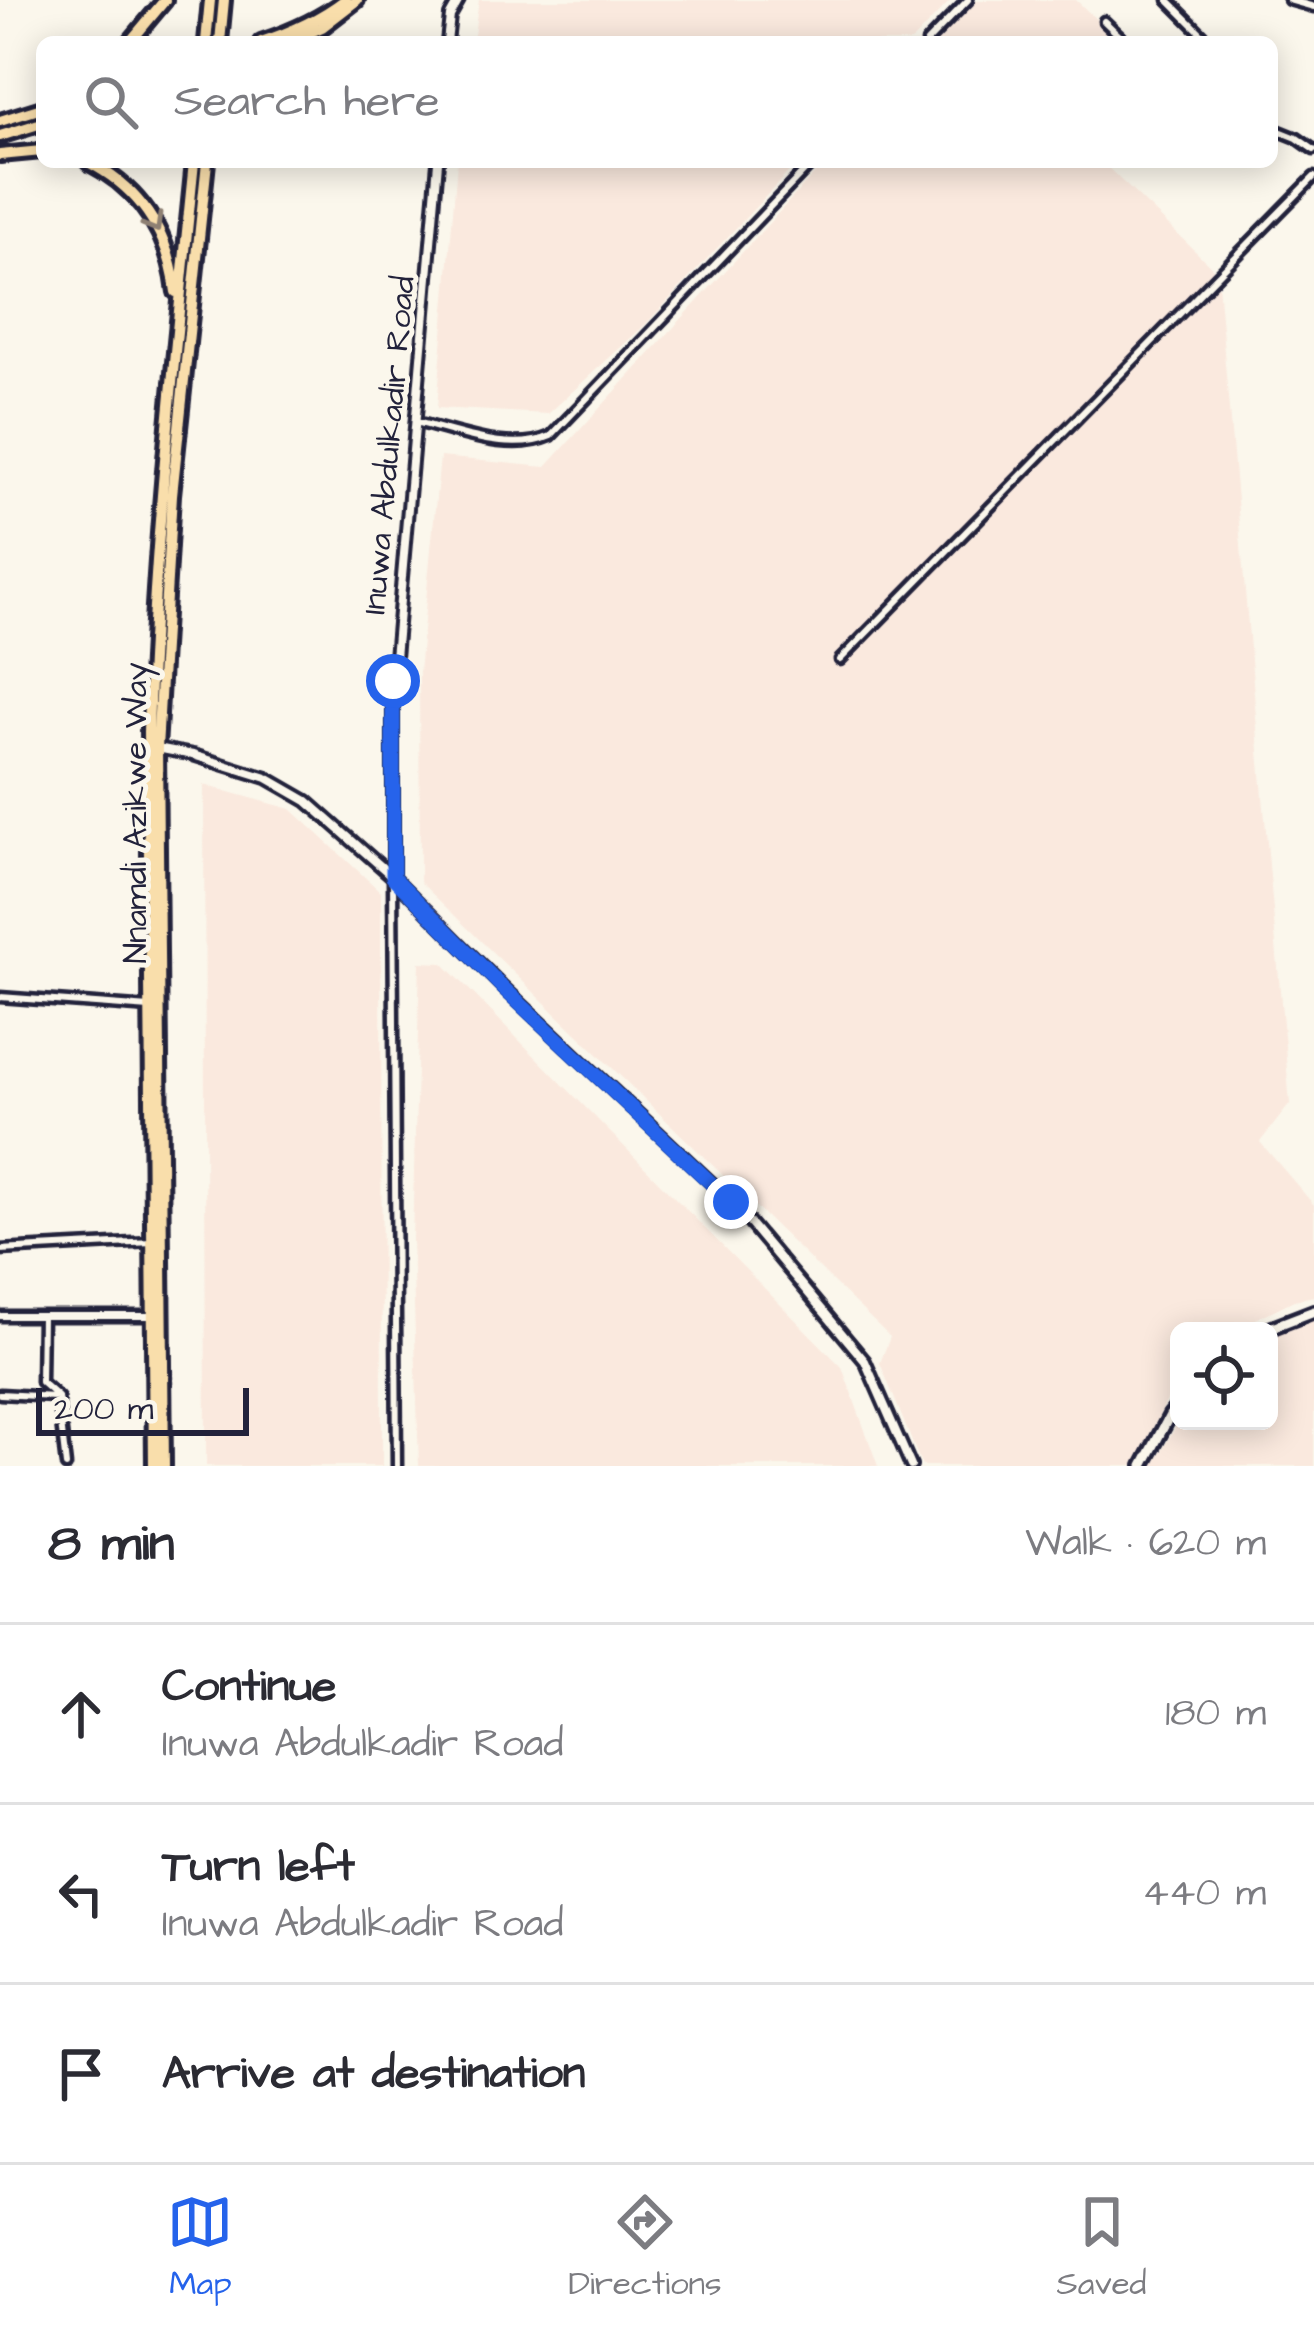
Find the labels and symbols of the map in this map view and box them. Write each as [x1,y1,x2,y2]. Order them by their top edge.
one-way arrow [140,211,163,233]
street label: Inuwa Abdulkadir Road [351,274,427,616]
route start [366,654,420,708]
street label: Nnamdi Azikwe Way [113,662,160,964]
route end [704,1175,758,1229]
scale bar [36,1382,249,1435]

